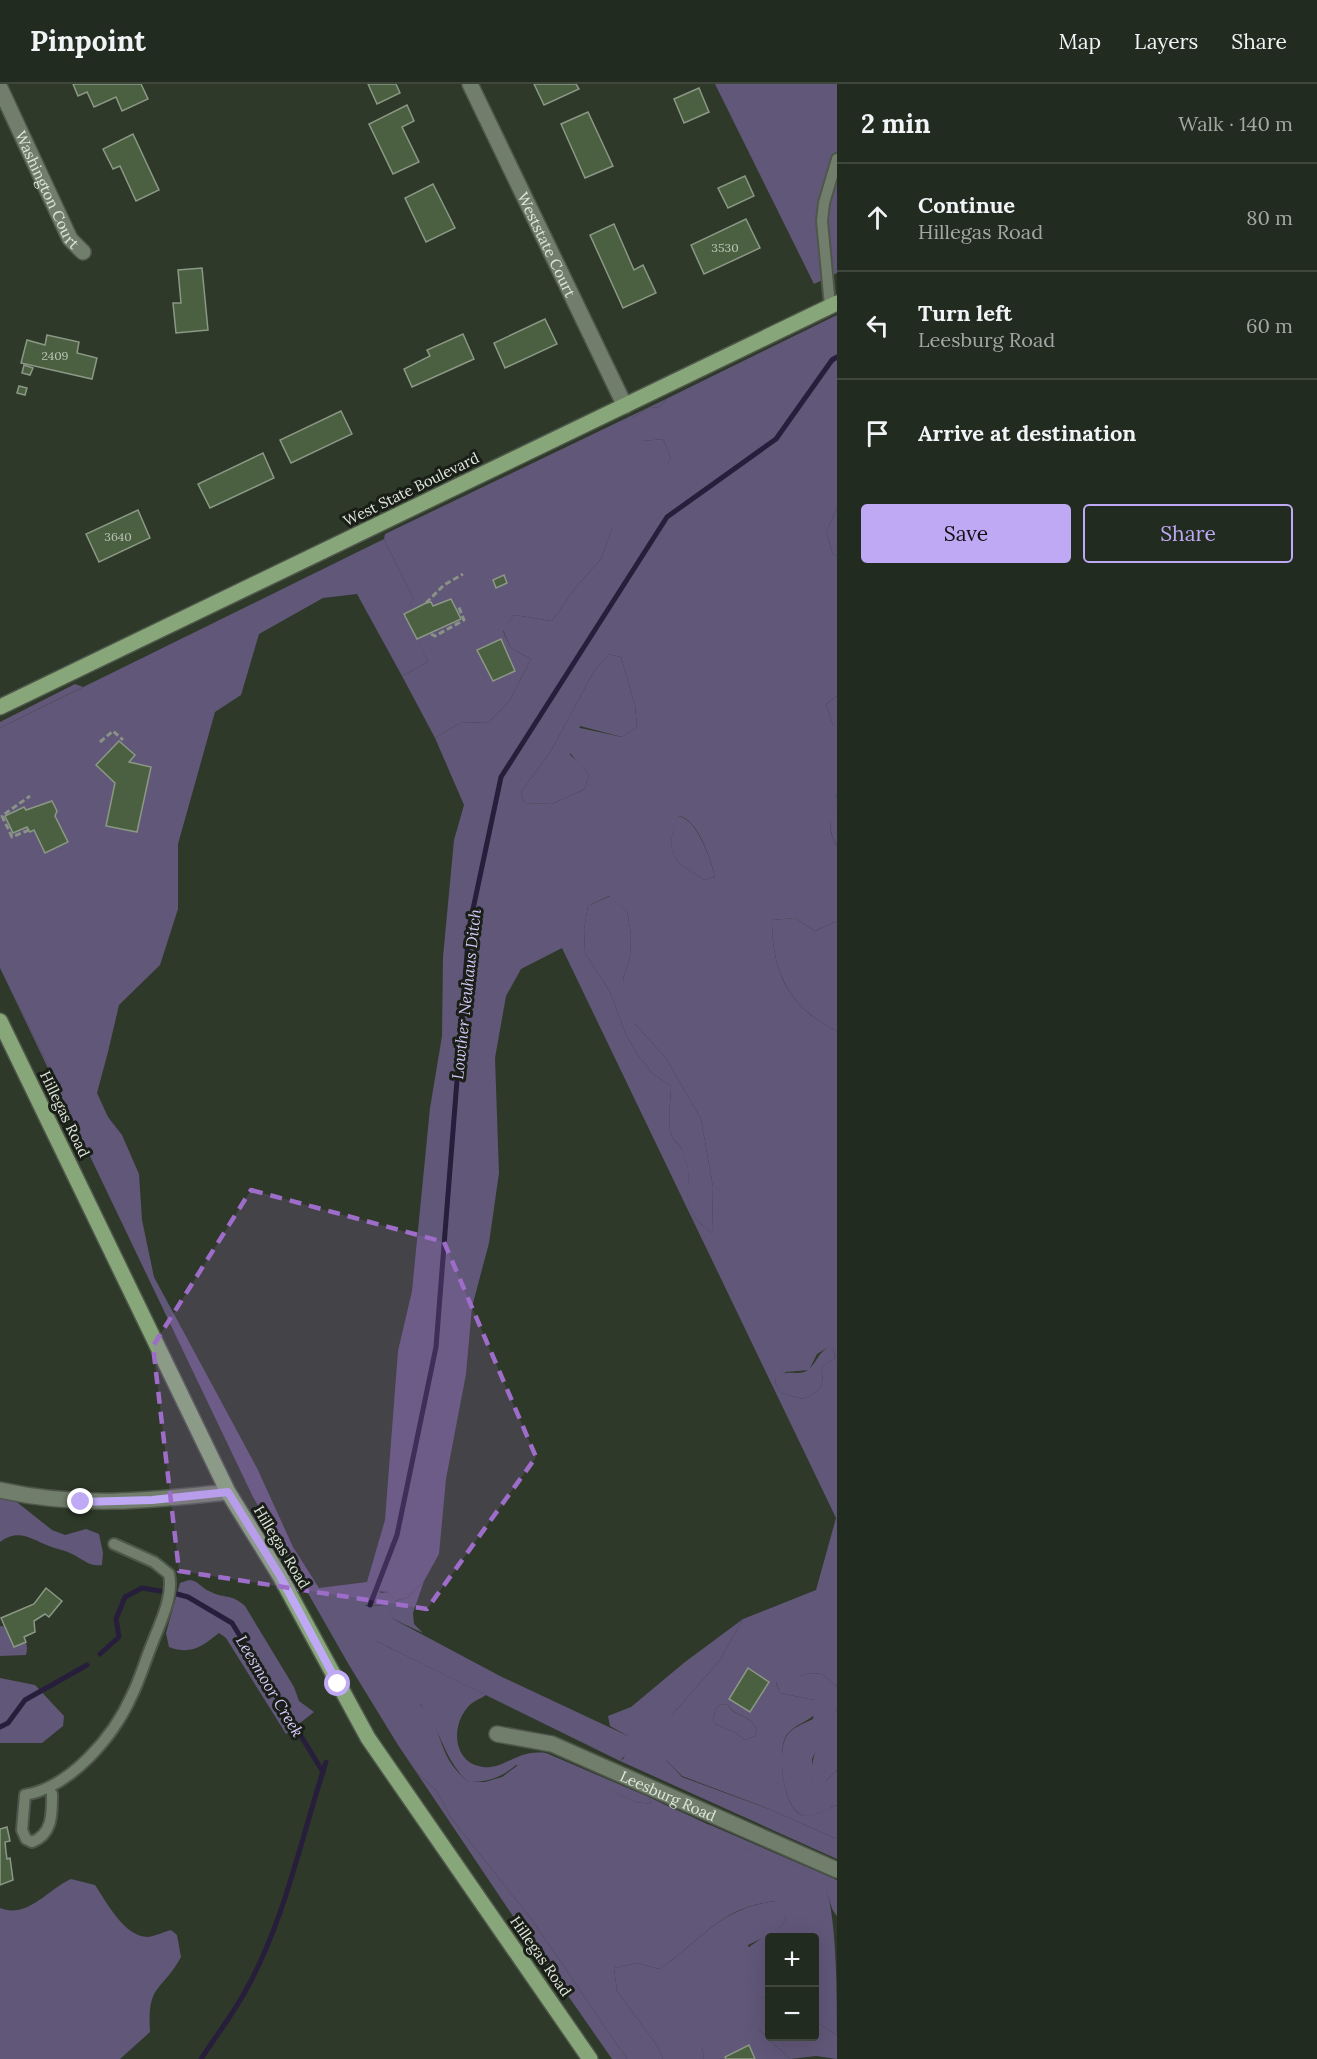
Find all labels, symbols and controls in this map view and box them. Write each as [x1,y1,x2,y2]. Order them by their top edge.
text: Pinpoint [30,23,146,59]
text: Map [1058,28,1101,55]
text: Layers [1134,28,1198,55]
text: Share [1231,28,1287,55]
text: 2 min [861,107,931,140]
text: Walk · 140 m [1178,111,1293,136]
street label: Washington Court [12,128,84,253]
street label: Weststate Court [514,189,581,300]
text: Continue [918,191,1015,219]
icon: ahead [861,201,894,234]
text: 80 m [1246,205,1293,230]
text: Hillegas Road [918,219,1043,244]
house number: 3530 [711,240,739,255]
text: Turn left [918,299,1012,327]
icon: left [861,309,894,342]
text: 60 m [1246,313,1293,338]
text: Leesburg Road [918,327,1055,352]
house number: 2409 [41,348,69,363]
icon: arrive [861,417,894,450]
text: Arrive at destination [918,419,1136,447]
street label: West State Boulevard [340,448,482,530]
button: Save [861,504,1071,563]
button: Share [1083,504,1293,563]
house number: 3640 [104,529,132,544]
water label: Lowther Neuhaus Ditch [447,908,485,1080]
street label: Hillegas Road [36,1068,94,1160]
route end [67,1488,93,1514]
street label: Hillegas Road [250,1502,314,1592]
water label: Leesmoor Creek [232,1631,308,1741]
route start [324,1670,350,1696]
street label: Leesburg Road [617,1766,719,1825]
street label: Hillegas Road [506,1912,576,2000]
map controls [765,1933,819,2041]
button: + [765,1933,819,1987]
button: − [765,1987,819,2041]

